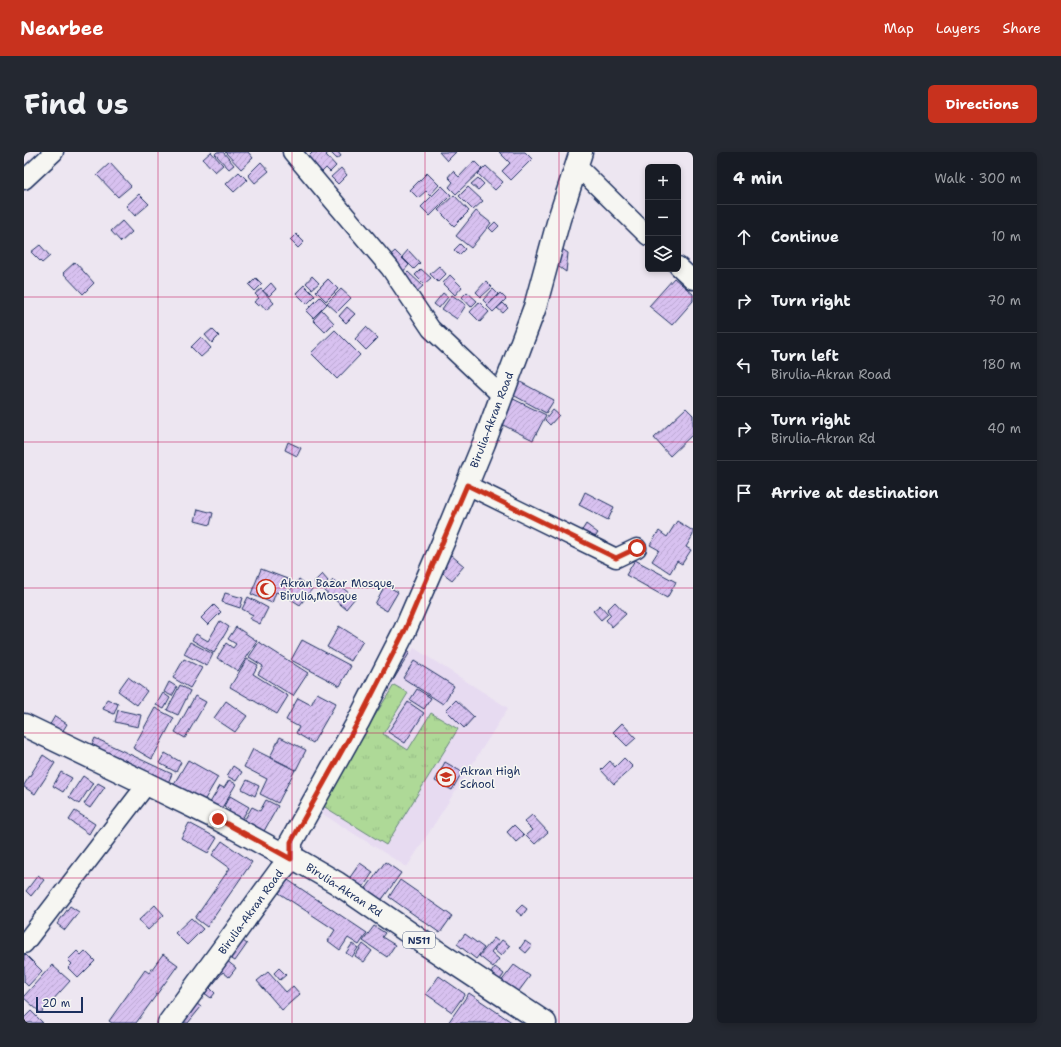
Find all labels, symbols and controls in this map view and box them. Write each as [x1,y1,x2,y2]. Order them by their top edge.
text: Nearbee [20,16,104,41]
text: Map [884,19,914,37]
text: Layers [936,19,980,37]
text: Share [1002,19,1041,37]
text: Find us [24,85,129,123]
button: Directions [928,85,1037,123]
map controls [645,164,681,272]
button: + [645,164,681,200]
text: 4 min [733,167,783,189]
text: Walk · 300 m [934,170,1021,187]
button: − [645,200,681,236]
icon: ahead [733,226,755,248]
text: Continue [771,227,839,247]
text: 10 m [991,228,1021,245]
button: layers [645,236,681,272]
icon: right [733,290,755,312]
text: Turn right [771,291,851,311]
text: 70 m [987,292,1021,309]
text: Turn left [771,346,839,366]
icon: left [733,354,755,376]
text: 180 m [982,356,1021,373]
text: Birulia-Akran Road [771,366,891,383]
street label: Birulia-Akran Road [467,370,517,470]
text: Turn right [771,410,851,430]
icon: right [733,418,755,440]
text: 40 m [987,420,1021,437]
text: Birulia-Akran Rd [771,430,875,447]
icon: arrive [733,482,755,504]
text: Arrive at destination [771,483,939,503]
route start [628,539,646,557]
place label: Akran Bazar Mosque, Birulia,Mosque [280,576,395,604]
mosque icon: Akran Bazar Mosque, Birulia,Mosque [255,578,277,600]
place label: Akran High School [460,764,520,792]
school or university icon: Akran High School [435,766,457,788]
route end [209,810,227,828]
street label: Birulia-Akran Rd [303,860,385,920]
street label: Birulia-Akran Road [215,866,287,958]
road number: N511 [403,932,435,948]
scale bar [36,995,83,1014]
text: 20 m [42,996,70,1011]

